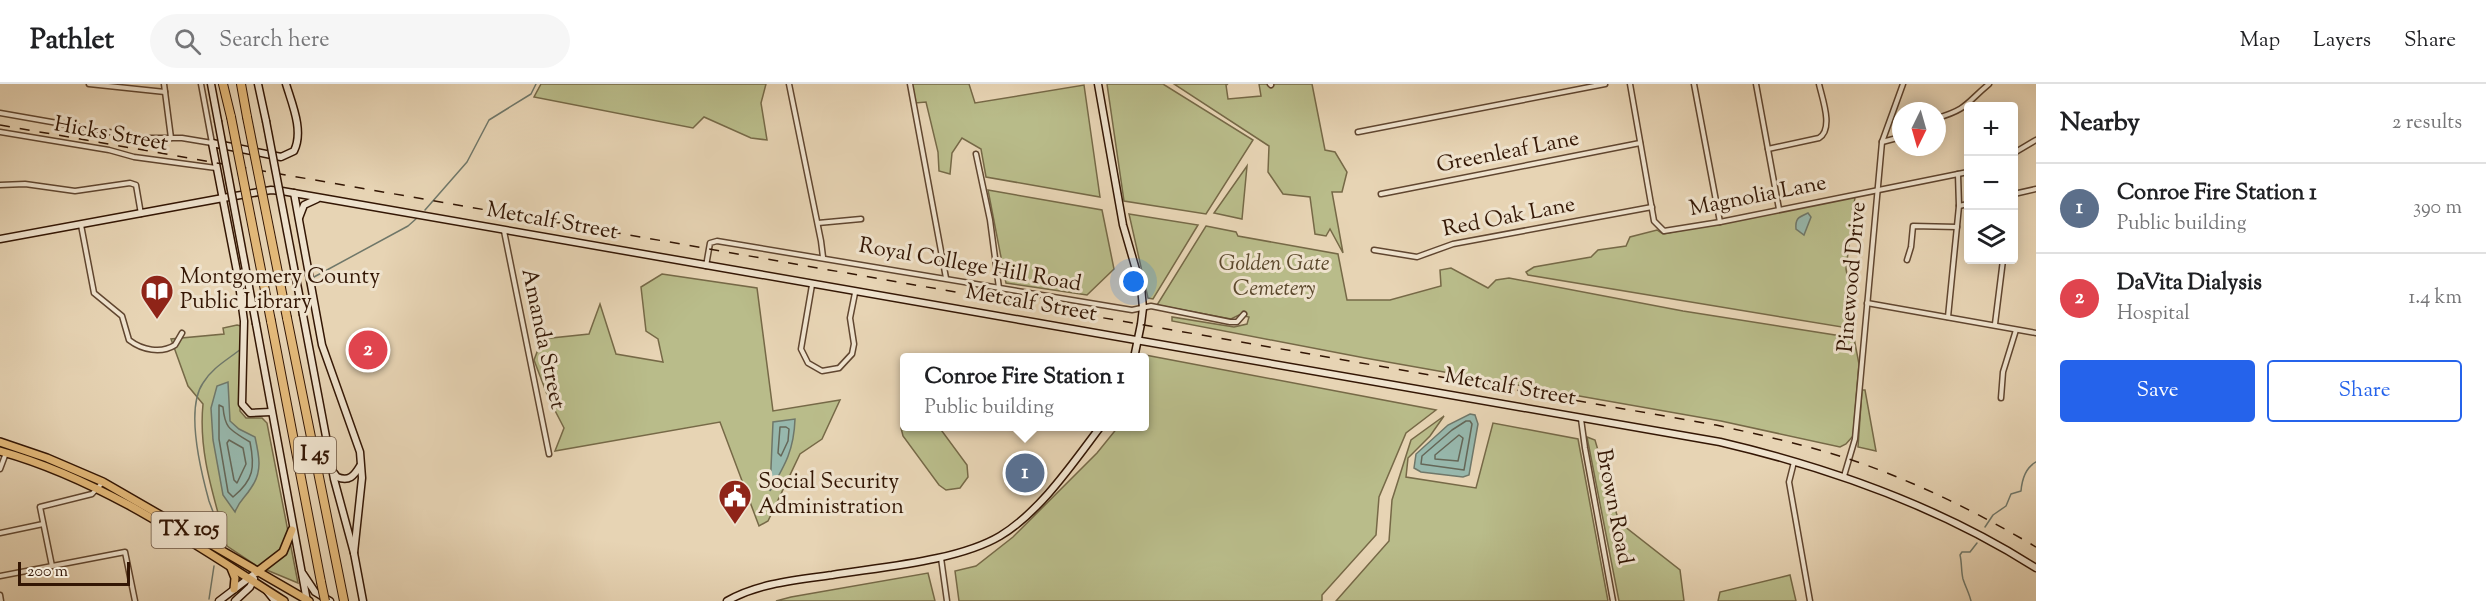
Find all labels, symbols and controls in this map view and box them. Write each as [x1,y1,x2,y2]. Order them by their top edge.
search box [150,14,570,68]
text: Pathlet [30,21,114,61]
icon: search [171,25,204,58]
text: Search here [219,25,329,57]
text: Map [2240,26,2280,56]
text: Layers [2313,26,2371,56]
text: Share [2404,26,2456,56]
north arrow [1892,102,1946,156]
map controls [1964,102,2018,264]
button: + [1964,102,2018,156]
text: Nearby [2060,105,2140,142]
street label: Hicks Street [51,109,171,161]
text: 2 results [2392,109,2462,138]
street label: Greenleaf Lane [1434,123,1582,183]
button: − [1964,156,2018,210]
street label: Magnolia Lane [1687,168,1829,226]
text: Conroe Fire Station 1 [2117,178,2317,210]
street label: Red Oak Lane [1440,189,1578,247]
text: 1 [2076,194,2083,223]
text: 390 m [2413,194,2462,223]
street label: Metcalf Street [484,195,621,249]
street label: Pinewood Drive [1830,200,1876,354]
button: layers [1964,210,2018,264]
text: Public building [2117,210,2247,239]
street label: Royal College Hill Road [856,231,1084,301]
park label: Golden Gate Cemetery [1218,249,1330,306]
place label: Montgomery County Public Library [180,262,380,319]
street label: Amanda Street [511,266,573,413]
your location [1119,267,1148,296]
text: DaVita Dialysis [2117,268,2262,300]
library icon: Montgomery County Public Library [139,273,175,320]
street label: Metcalf Street [963,277,1100,331]
text: 2 [2075,284,2084,313]
text: 1.4 km [2408,284,2462,313]
text: Hospital [2117,300,2190,329]
pin: 2 [348,328,388,372]
popup [900,353,1149,431]
button: Save [2060,360,2255,422]
button: Share [2267,360,2462,422]
street label: Metcalf Street [1442,361,1579,415]
text: Conroe Fire Station 1 [925,362,1124,394]
text: Public building [925,394,1054,423]
road number: I 45 [294,437,336,473]
street label: Brown Road [1586,446,1640,568]
pin: 1 [1006,450,1044,496]
place label: Social Security Administration [758,467,904,524]
public building icon: Social Security Administration [717,478,753,525]
road number: TX 105 [152,512,226,548]
scale bar [18,559,130,586]
text: 200 m [27,561,68,584]

